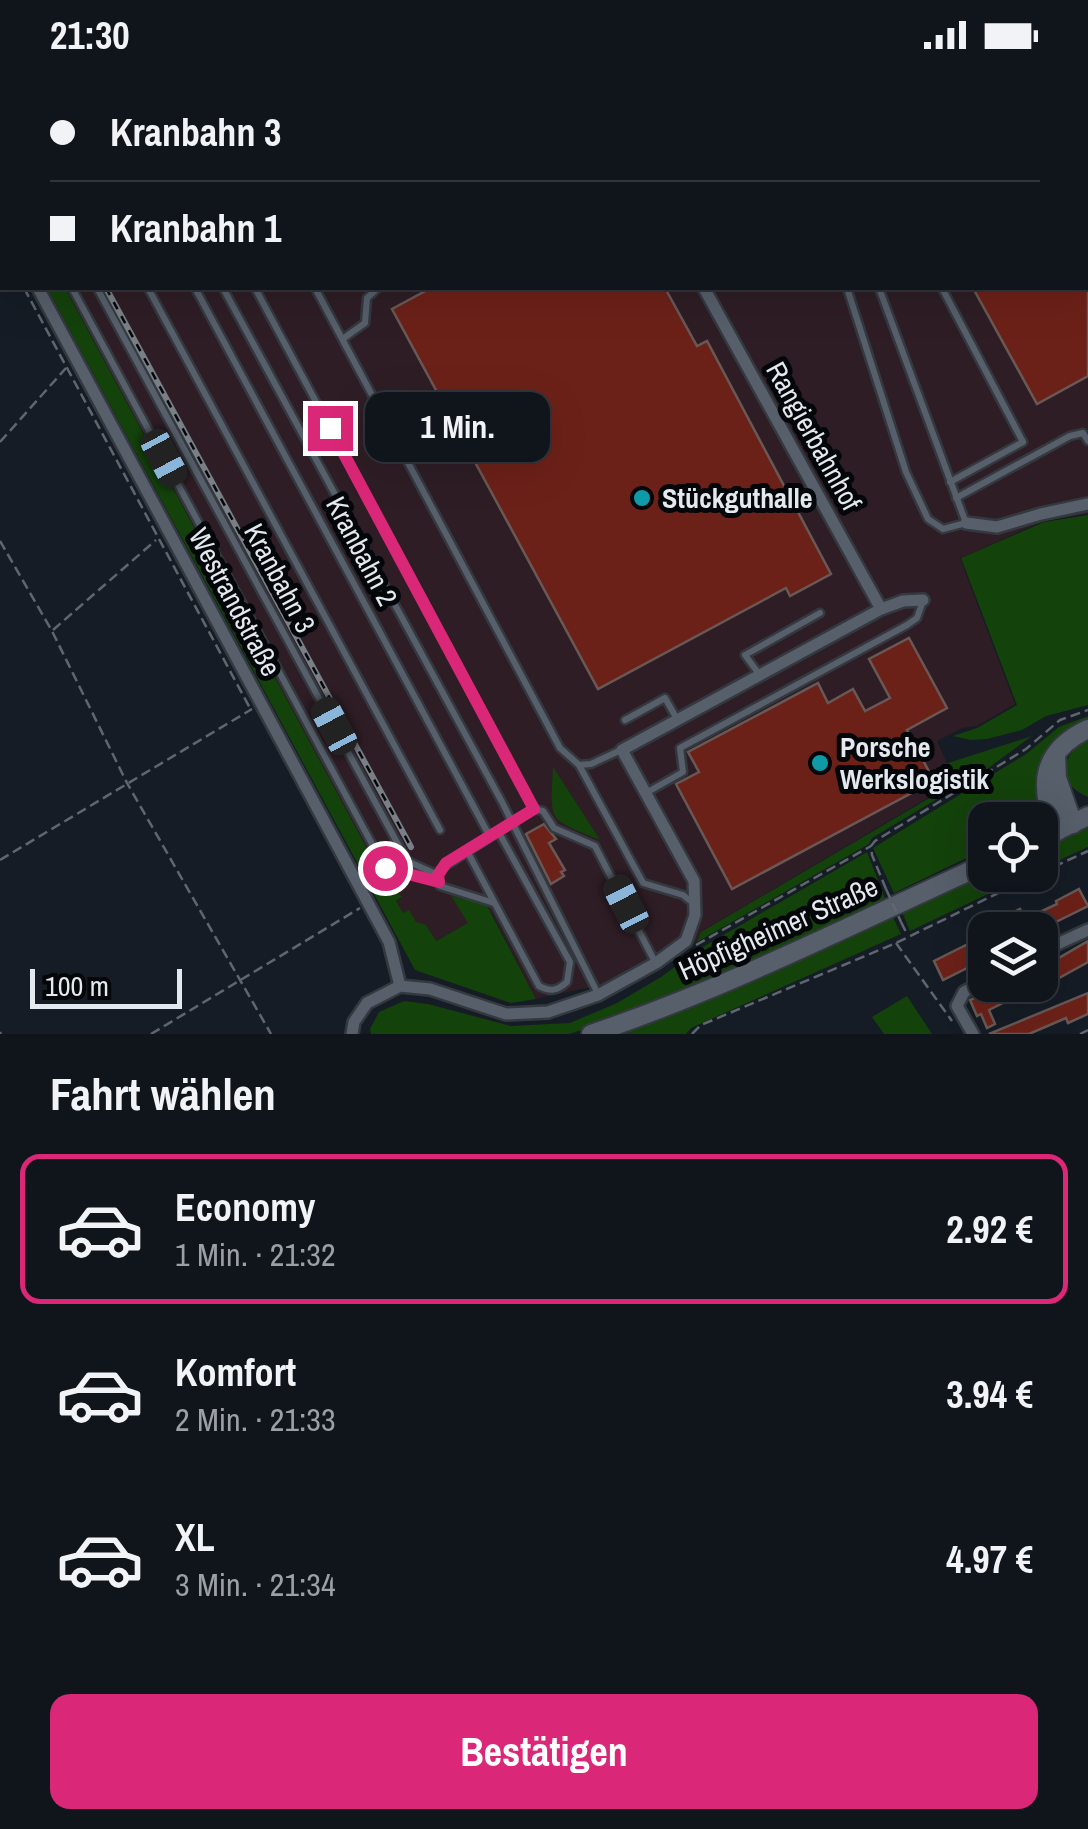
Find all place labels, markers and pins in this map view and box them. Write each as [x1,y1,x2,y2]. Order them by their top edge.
place label: Stückguthalle [662,479,813,517]
marker: Stückguthalle [631,487,653,509]
place label: Porsche Werkslogistik [840,728,989,798]
marker: Porsche Werkslogistik [809,752,831,774]

